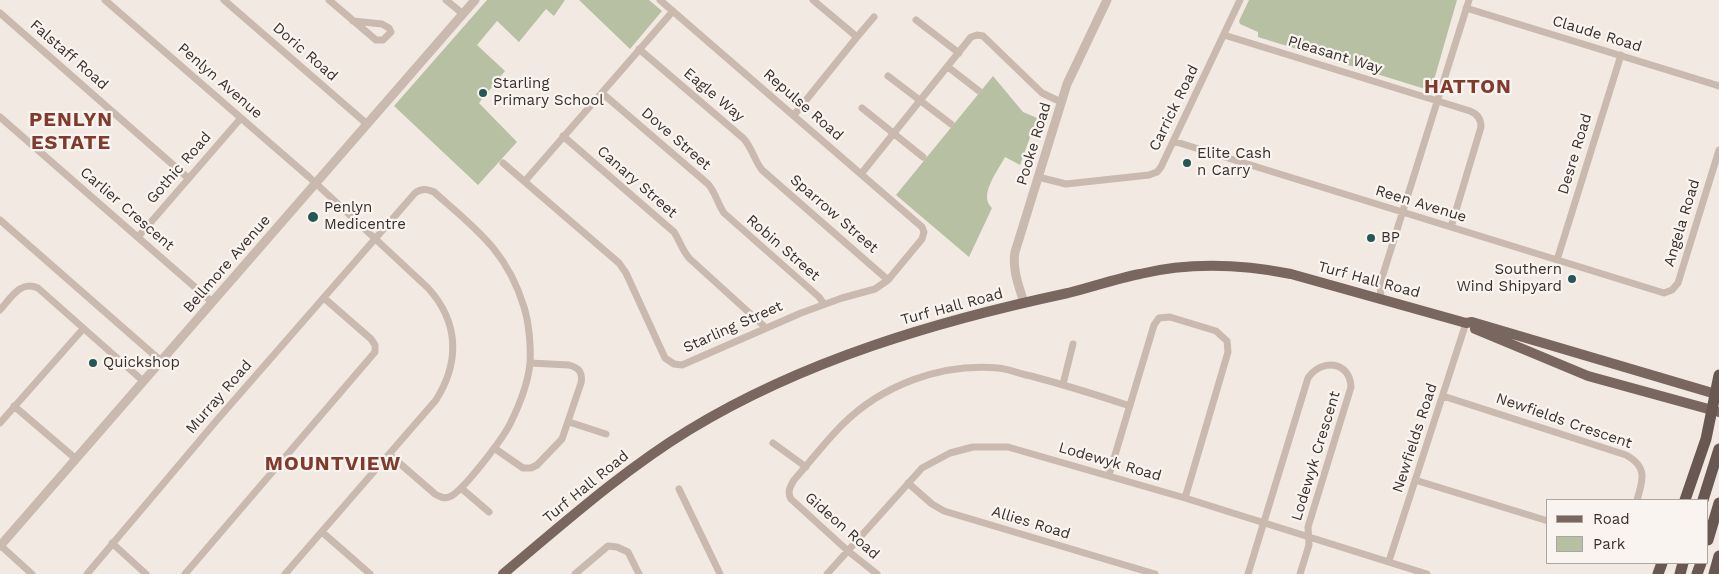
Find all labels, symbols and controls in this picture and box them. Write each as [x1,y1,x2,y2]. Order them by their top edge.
street label: Claude Road [1550,12,1644,56]
street label: Falstaff Road [26,16,112,94]
street label: Doric Road [269,19,341,85]
street label: Pleasant Way [1286,32,1384,78]
street label: Penlyn Avenue [174,39,266,123]
street label: Carrick Road [1145,62,1203,154]
street label: Eagle Way [680,64,748,126]
street label: Repulse Road [759,65,847,145]
place label: Starling Primary School [493,75,604,110]
district label: HATTON [1423,75,1513,99]
marker: Starling Primary School [477,87,489,99]
street label: Pooke Road [1013,100,1055,188]
street label: Dove Street [637,104,715,174]
district label: PENLYN ESTATE [28,108,114,155]
street label: Desre Road [1554,111,1596,197]
street label: Gothic Road [143,128,215,208]
street label: Canary Street [593,142,681,222]
place label: Elite Cash n Carry [1197,145,1271,180]
marker: Elite Cash n Carry [1181,157,1193,169]
street label: Carlier Crescent [76,163,178,255]
street label: Sparrow Street [786,171,882,257]
street label: Angela Road [1660,177,1704,269]
street label: Reen Avenue [1373,182,1469,226]
place label: Penlyn Medicentre [324,199,406,234]
marker: Penlyn Medicentre [306,210,320,224]
street label: Bellmore Avenue [180,211,274,317]
street label: Robin Street [743,211,823,285]
place label: BP [1381,229,1400,247]
marker: BP [1365,232,1377,244]
street label: Turf Hall Road [1316,258,1422,302]
place label: Southern Wind Shipyard [1456,261,1562,296]
marker: Southern Wind Shipyard [1566,273,1578,285]
street label: Turf Hall Road [899,285,1005,329]
street label: Starling Street [681,297,785,357]
place label: Quickshop [103,354,180,372]
marker: Quickshop [87,357,99,369]
street label: Murray Road [182,357,256,437]
street label: Newfields Road [1389,381,1441,495]
street label: Lodewyk Crescent [1288,389,1344,523]
street label: Newfields Crescent [1494,389,1634,453]
street label: Lodewyk Road [1057,439,1163,485]
street label: Turf Hall Road [540,447,632,527]
district label: MOUNTVIEW [264,452,402,476]
street label: Gideon Road [801,489,883,563]
legend [1546,499,1709,564]
street label: Allies Road [989,502,1073,544]
text: Road [1593,510,1630,528]
text: Park [1593,535,1625,553]

